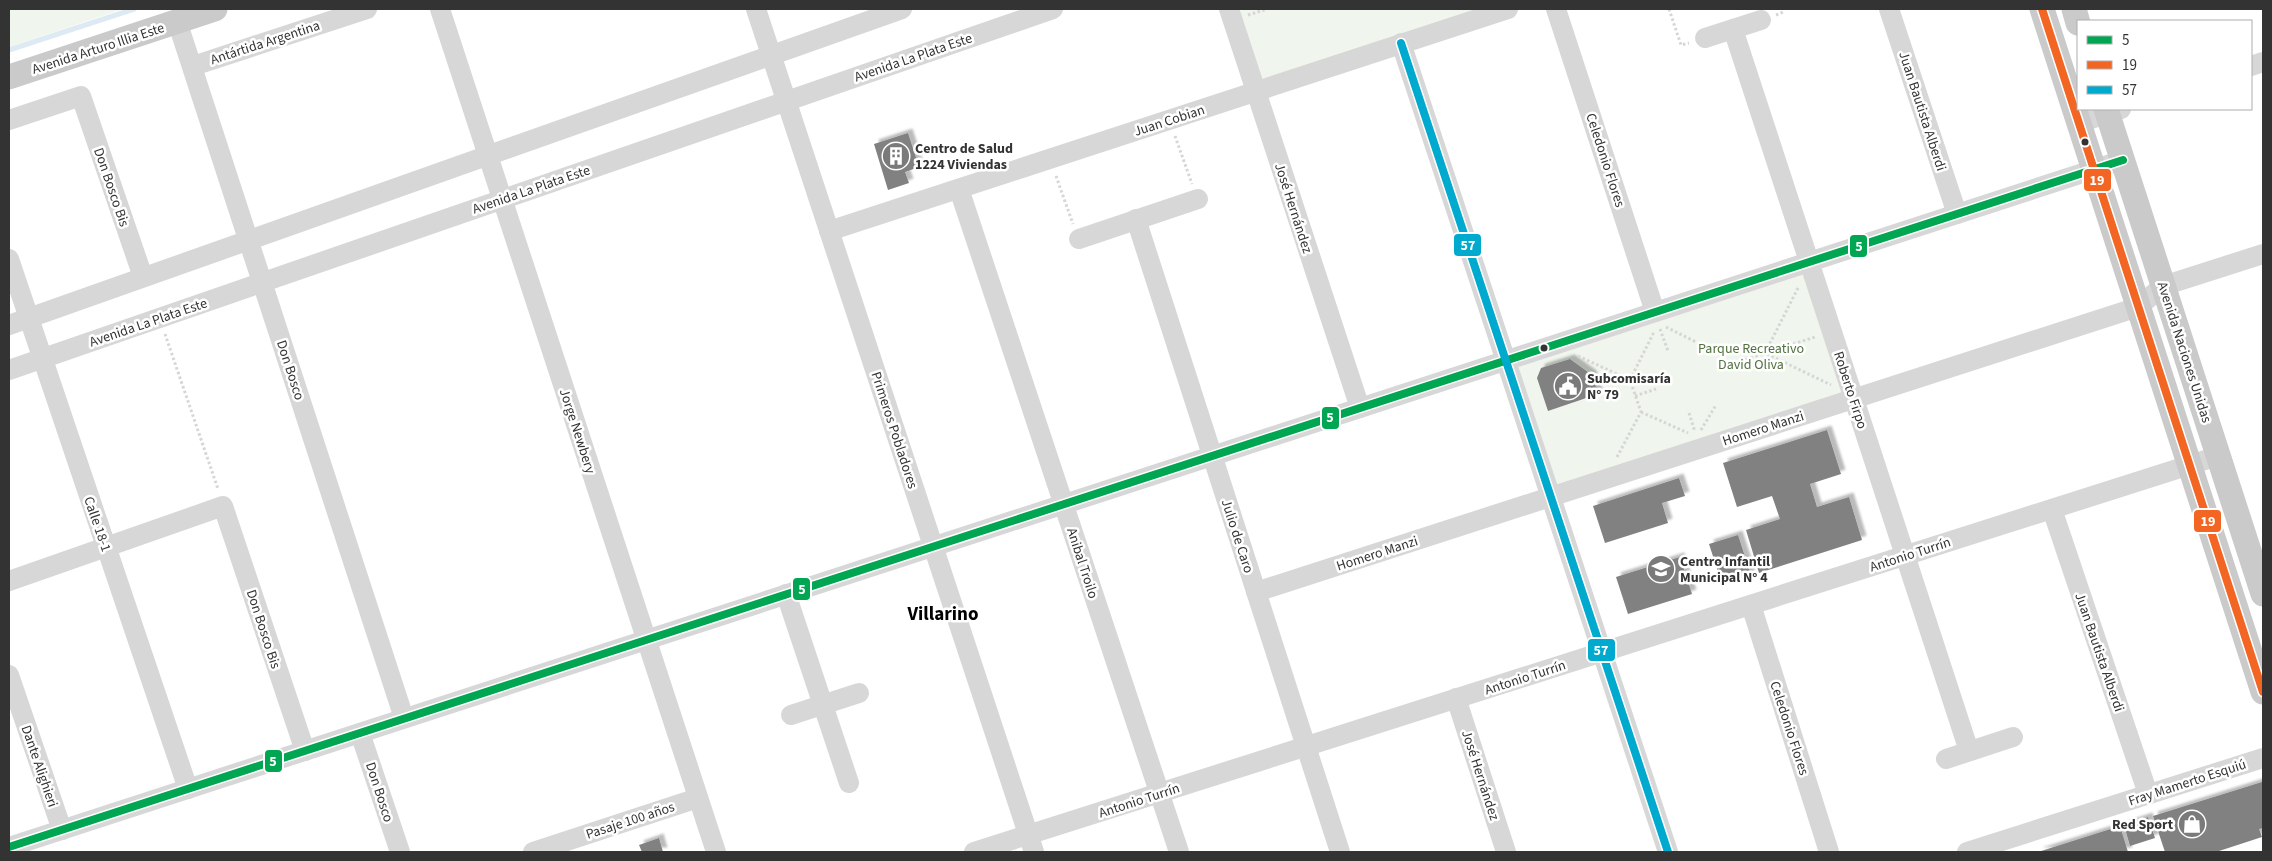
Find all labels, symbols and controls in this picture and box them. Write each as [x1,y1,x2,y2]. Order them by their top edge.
street label: Antártida Argentina [208,16,323,70]
street label: Avenida Arturo Illia Este [30,18,167,80]
legend [2077,20,2252,110]
street label: Avenida La Plata Este [852,28,975,87]
text: 5 [2122,30,2129,51]
street label: Juan Bautista Alberdi [1893,49,1951,174]
text: 19 [2122,55,2137,76]
text: 57 [2122,80,2137,101]
street label: Juan Cobian [1131,100,1207,142]
street label: Celedonio Flores [1580,111,1630,210]
unlabelled marker [2080,137,2090,147]
place label: Centro de Salud 1224 Viviendas [915,139,1013,175]
building icon: Centro de Salud 1224 Viviendas [881,141,911,171]
street label: Don Bosco Bis [88,145,134,230]
street label: Avenida La Plata Este [470,160,593,219]
street label: José Hernández [1269,161,1317,256]
line badge: 19 [2083,168,2112,192]
text: 19 [2090,171,2104,191]
line badge: 57 [1453,233,1482,257]
line badge: 5 [1849,234,1868,258]
text: 57 [1461,236,1475,256]
text: 5 [1855,237,1863,257]
street label: Avenida Naciones Unidas [2152,279,2216,426]
street label: Avenida La Plata Este [87,293,210,352]
street label: Don Bosco [271,338,309,403]
park label: Parque Recreativo David Oliva [1698,339,1804,375]
unlabelled marker [1539,343,1549,353]
street label: Roberto Firpo [1828,349,1872,432]
street label: Primeros Pobladores [866,369,922,492]
place label: Subcomisaría N° 79 [1587,369,1671,405]
public building icon: Subcomisaría N° 79 [1553,371,1583,401]
street label: Jorge Newbery [554,386,600,477]
line badge: 5 [1321,406,1340,430]
street label: Homero Manzi [1720,406,1807,452]
text: 5 [1326,408,1334,428]
street label: Calle 18-1 [78,494,116,555]
street label: Julio de Caro [1216,497,1258,576]
line badge: 19 [2193,509,2222,533]
text: 19 [2201,512,2215,532]
street label: Anibal Troilo [1061,525,1103,601]
street label: Homero Manzi [1334,531,1421,577]
street label: Antonio Turrín [1867,532,1953,577]
place label: Centro Infantil Municipal N° 4 [1680,552,1770,588]
school or university icon: Centro Infantil Municipal N° 4 [1646,554,1676,584]
line badge: 5 [792,577,811,601]
text: 5 [798,580,806,600]
street label: Don Bosco Bis [241,587,285,672]
street label: Juan Bautista Alberdi [2069,590,2129,714]
district label: Villarino [907,601,978,628]
line badge: 57 [1587,638,1616,662]
text: 57 [1594,641,1608,661]
street label: Antonio Turrín [1482,655,1568,700]
street label: Celedonio Flores [1764,679,1814,778]
street label: Dante Alighieri [16,723,62,810]
street label: José Hernández [1456,728,1504,823]
line badge: 5 [264,749,283,773]
text: 5 [269,752,277,772]
street label: Fray Mamerto Esquiú [2126,754,2249,811]
street label: Don Bosco [360,760,398,825]
street label: Antonio Turrín [1096,778,1182,823]
street label: Pasaje 100 años [583,797,677,845]
shop icon: Red Sport [2177,809,2207,839]
place label: Red Sport [2112,815,2174,835]

